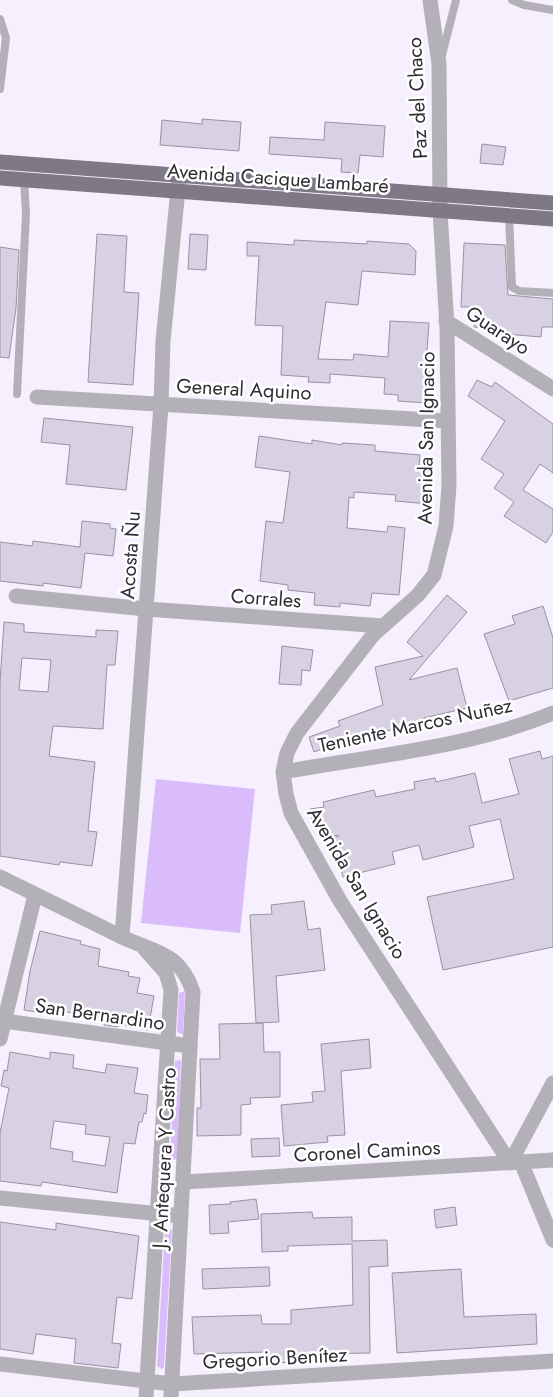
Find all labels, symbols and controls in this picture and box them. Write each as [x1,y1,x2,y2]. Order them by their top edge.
street label: Paz del Chaco [400,36,435,160]
street label: Avenida Cacique Lambaré [166,156,390,201]
street label: Guarayo [460,299,536,362]
street label: Avenida San Ignacio [410,351,443,525]
street label: General Aquino [176,371,312,408]
street label: Acosta Ñu [113,510,148,600]
street label: Corrales [230,582,302,615]
street label: Teniente Marcos Nuñez [315,691,515,760]
street label: Avenida San Ignacio [300,802,414,965]
street label: San Bernardino [33,991,167,1038]
street label: J. Antequera Y Castro [145,1067,184,1252]
street label: Coronel Caminos [293,1133,441,1170]
street label: Gregorio Benítez [202,1340,348,1377]

